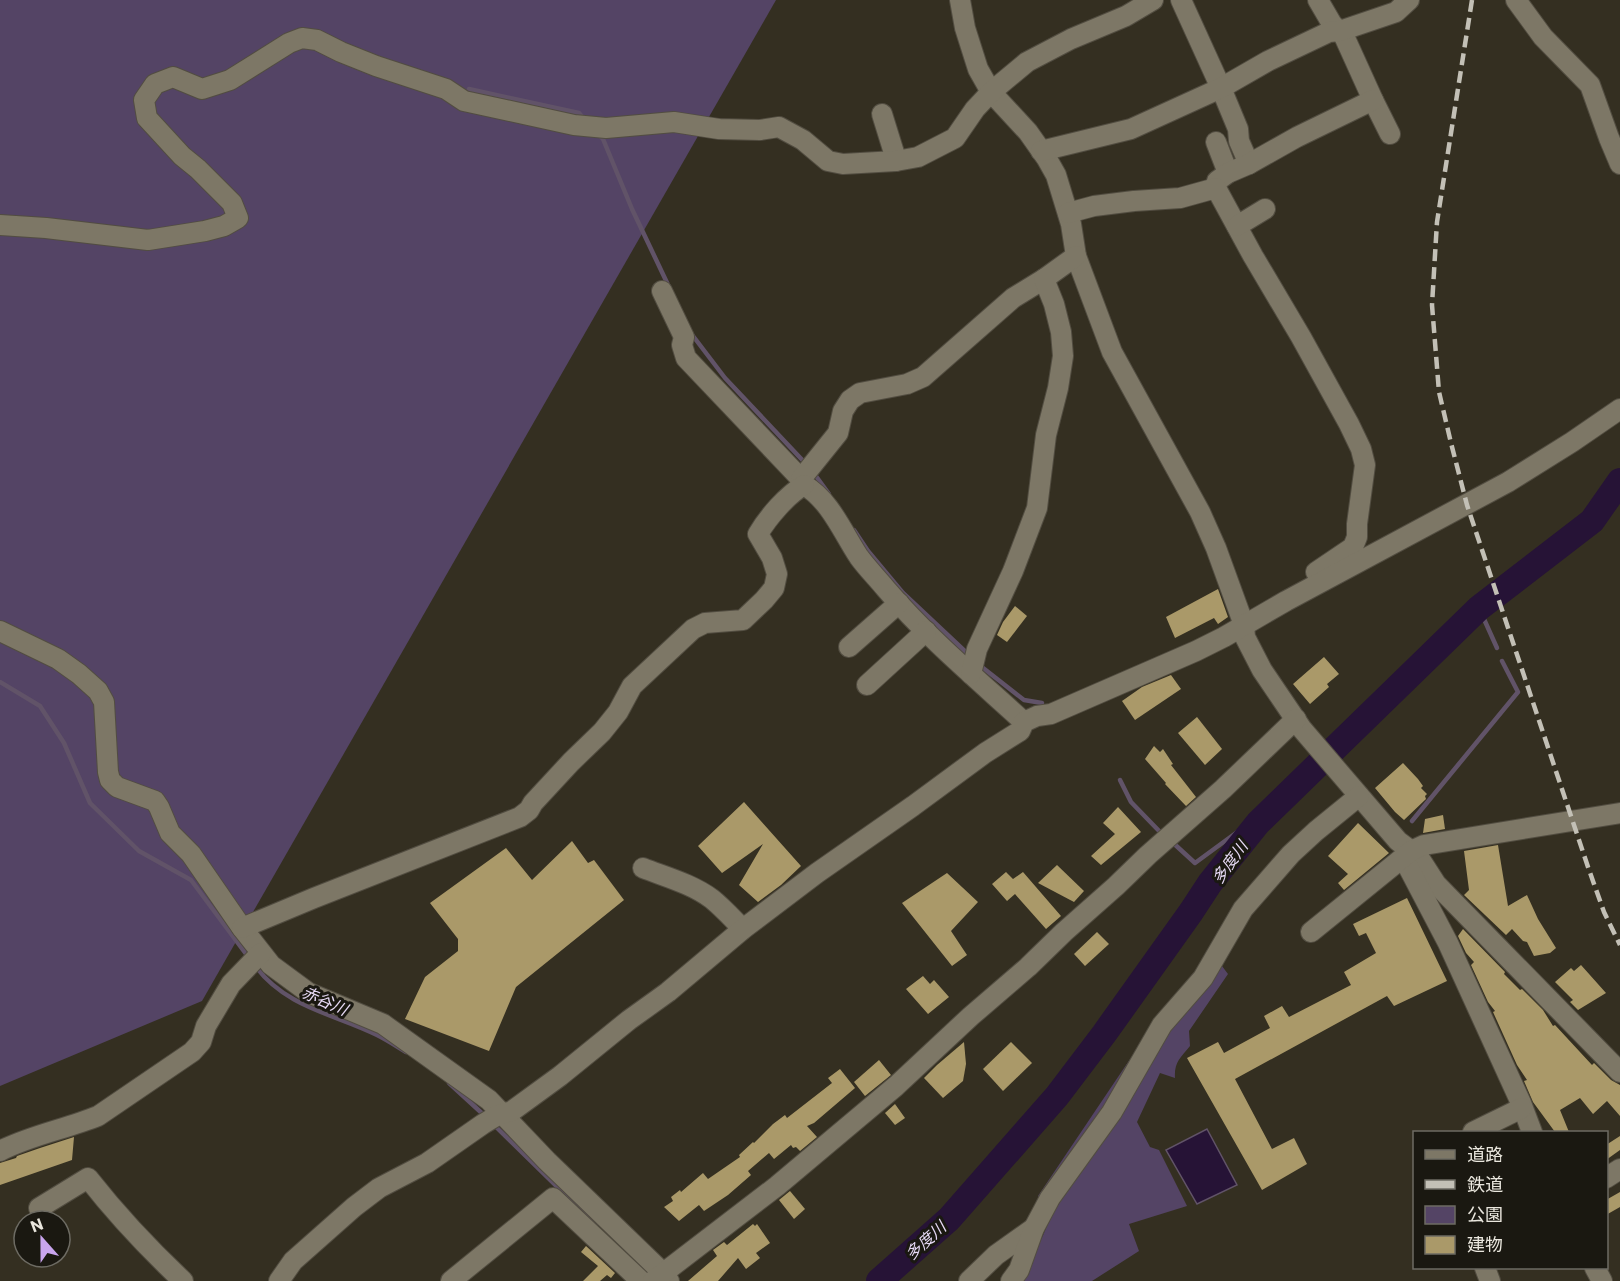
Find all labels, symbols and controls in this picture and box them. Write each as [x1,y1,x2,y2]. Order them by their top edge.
water label: 多度川 [1207,835,1252,887]
water label: 赤谷川 [299,982,353,1019]
legend [1413,1131,1608,1269]
text: 道路 [1467,1143,1503,1165]
text: 鉄道 [1467,1173,1503,1195]
text: 公園 [1467,1203,1503,1225]
north arrow [12,1209,72,1269]
text: N [27,1214,45,1236]
water label: 多度川 [901,1216,951,1263]
text: 建物 [1467,1233,1503,1255]

